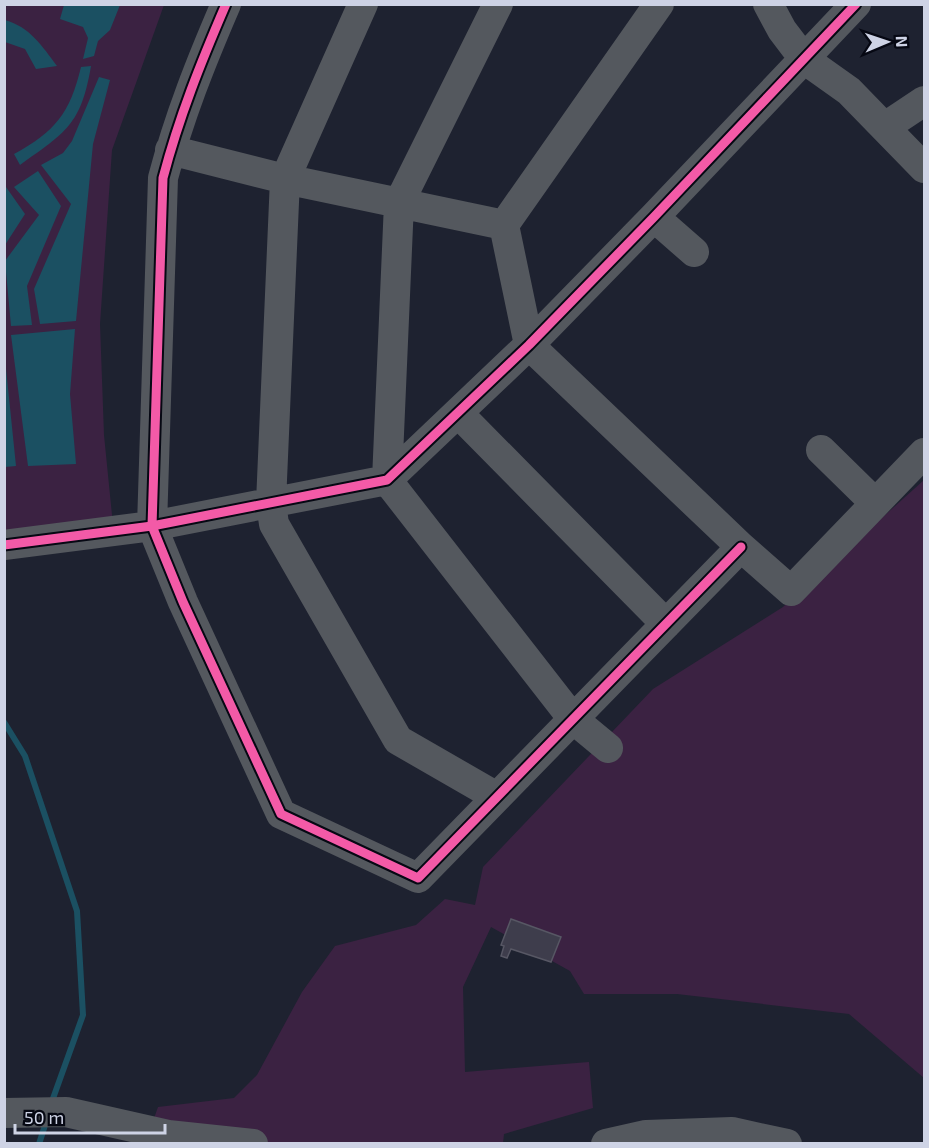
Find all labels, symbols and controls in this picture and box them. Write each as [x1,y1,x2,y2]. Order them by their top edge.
north arrow [857,12,917,72]
text: N [893,35,912,48]
scale bar [15,1097,165,1135]
text: 50 m [24,1106,64,1128]

